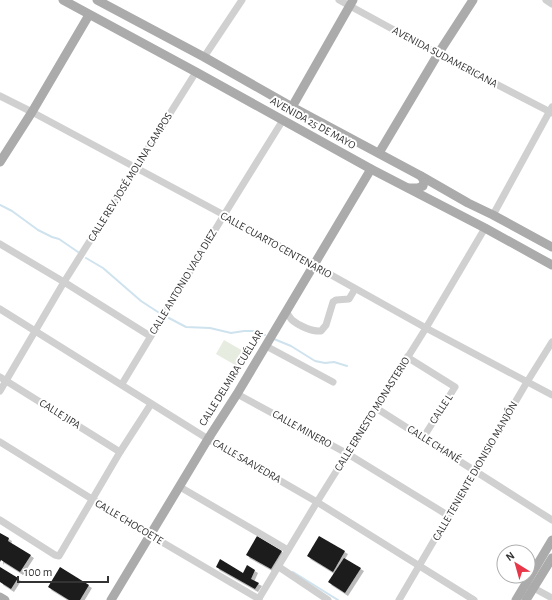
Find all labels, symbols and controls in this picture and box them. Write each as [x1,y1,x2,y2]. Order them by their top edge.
street label: AVENIDA SUDAMERICANA [391,25,500,90]
street label: AVENIDA 25 DE MAYO [268,95,358,151]
street label: CALLE REV. JOSÉ MOLINA CAMPOS [85,110,174,243]
street label: CALLE CUARTO CENTENARIO [219,210,333,280]
street label: CALLE ANTONIO VACA DIEZ [147,227,219,336]
street label: CALLE DELMIRA CUÉLLAR [196,328,265,428]
street label: CALLE ERNESTO MONASTERIO [332,355,412,473]
street label: CALLE L [427,392,455,426]
street label: CALLE JIPA [37,397,83,431]
street label: CALLE TENIENTE DIONISIO MANJÓN [430,399,520,543]
street label: CALLE MINERO [271,408,333,450]
street label: CALLE CHANÉ [405,422,464,465]
street label: CALLE SAAVEDRA [211,437,284,485]
street label: CALLE CHOCOETE [93,497,165,547]
north arrow [496,544,536,584]
text: N [504,550,517,563]
scale bar [18,558,108,584]
text: 100 m [24,566,52,578]

